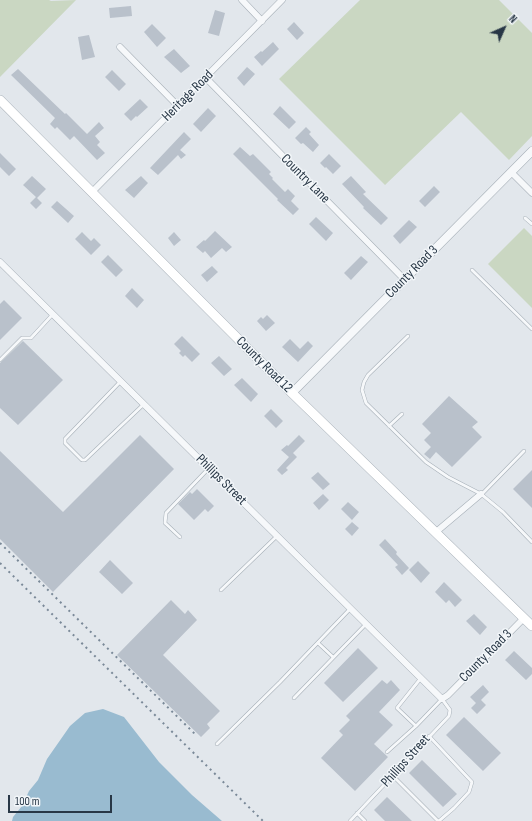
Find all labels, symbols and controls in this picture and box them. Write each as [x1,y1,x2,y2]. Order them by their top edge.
north arrow [484,8,524,48]
text: N [506,12,520,26]
street label: Heritage Road [159,67,217,125]
street label: Country Lane [277,151,333,207]
street label: County Road 3 [382,242,442,302]
street label: County Road 12 [232,333,296,397]
street label: Phillips Street [192,451,250,509]
street label: County Road 3 [456,626,516,686]
street label: Phillips Street [378,731,434,791]
scale bar [10,787,114,813]
text: 100 m [15,794,40,809]

